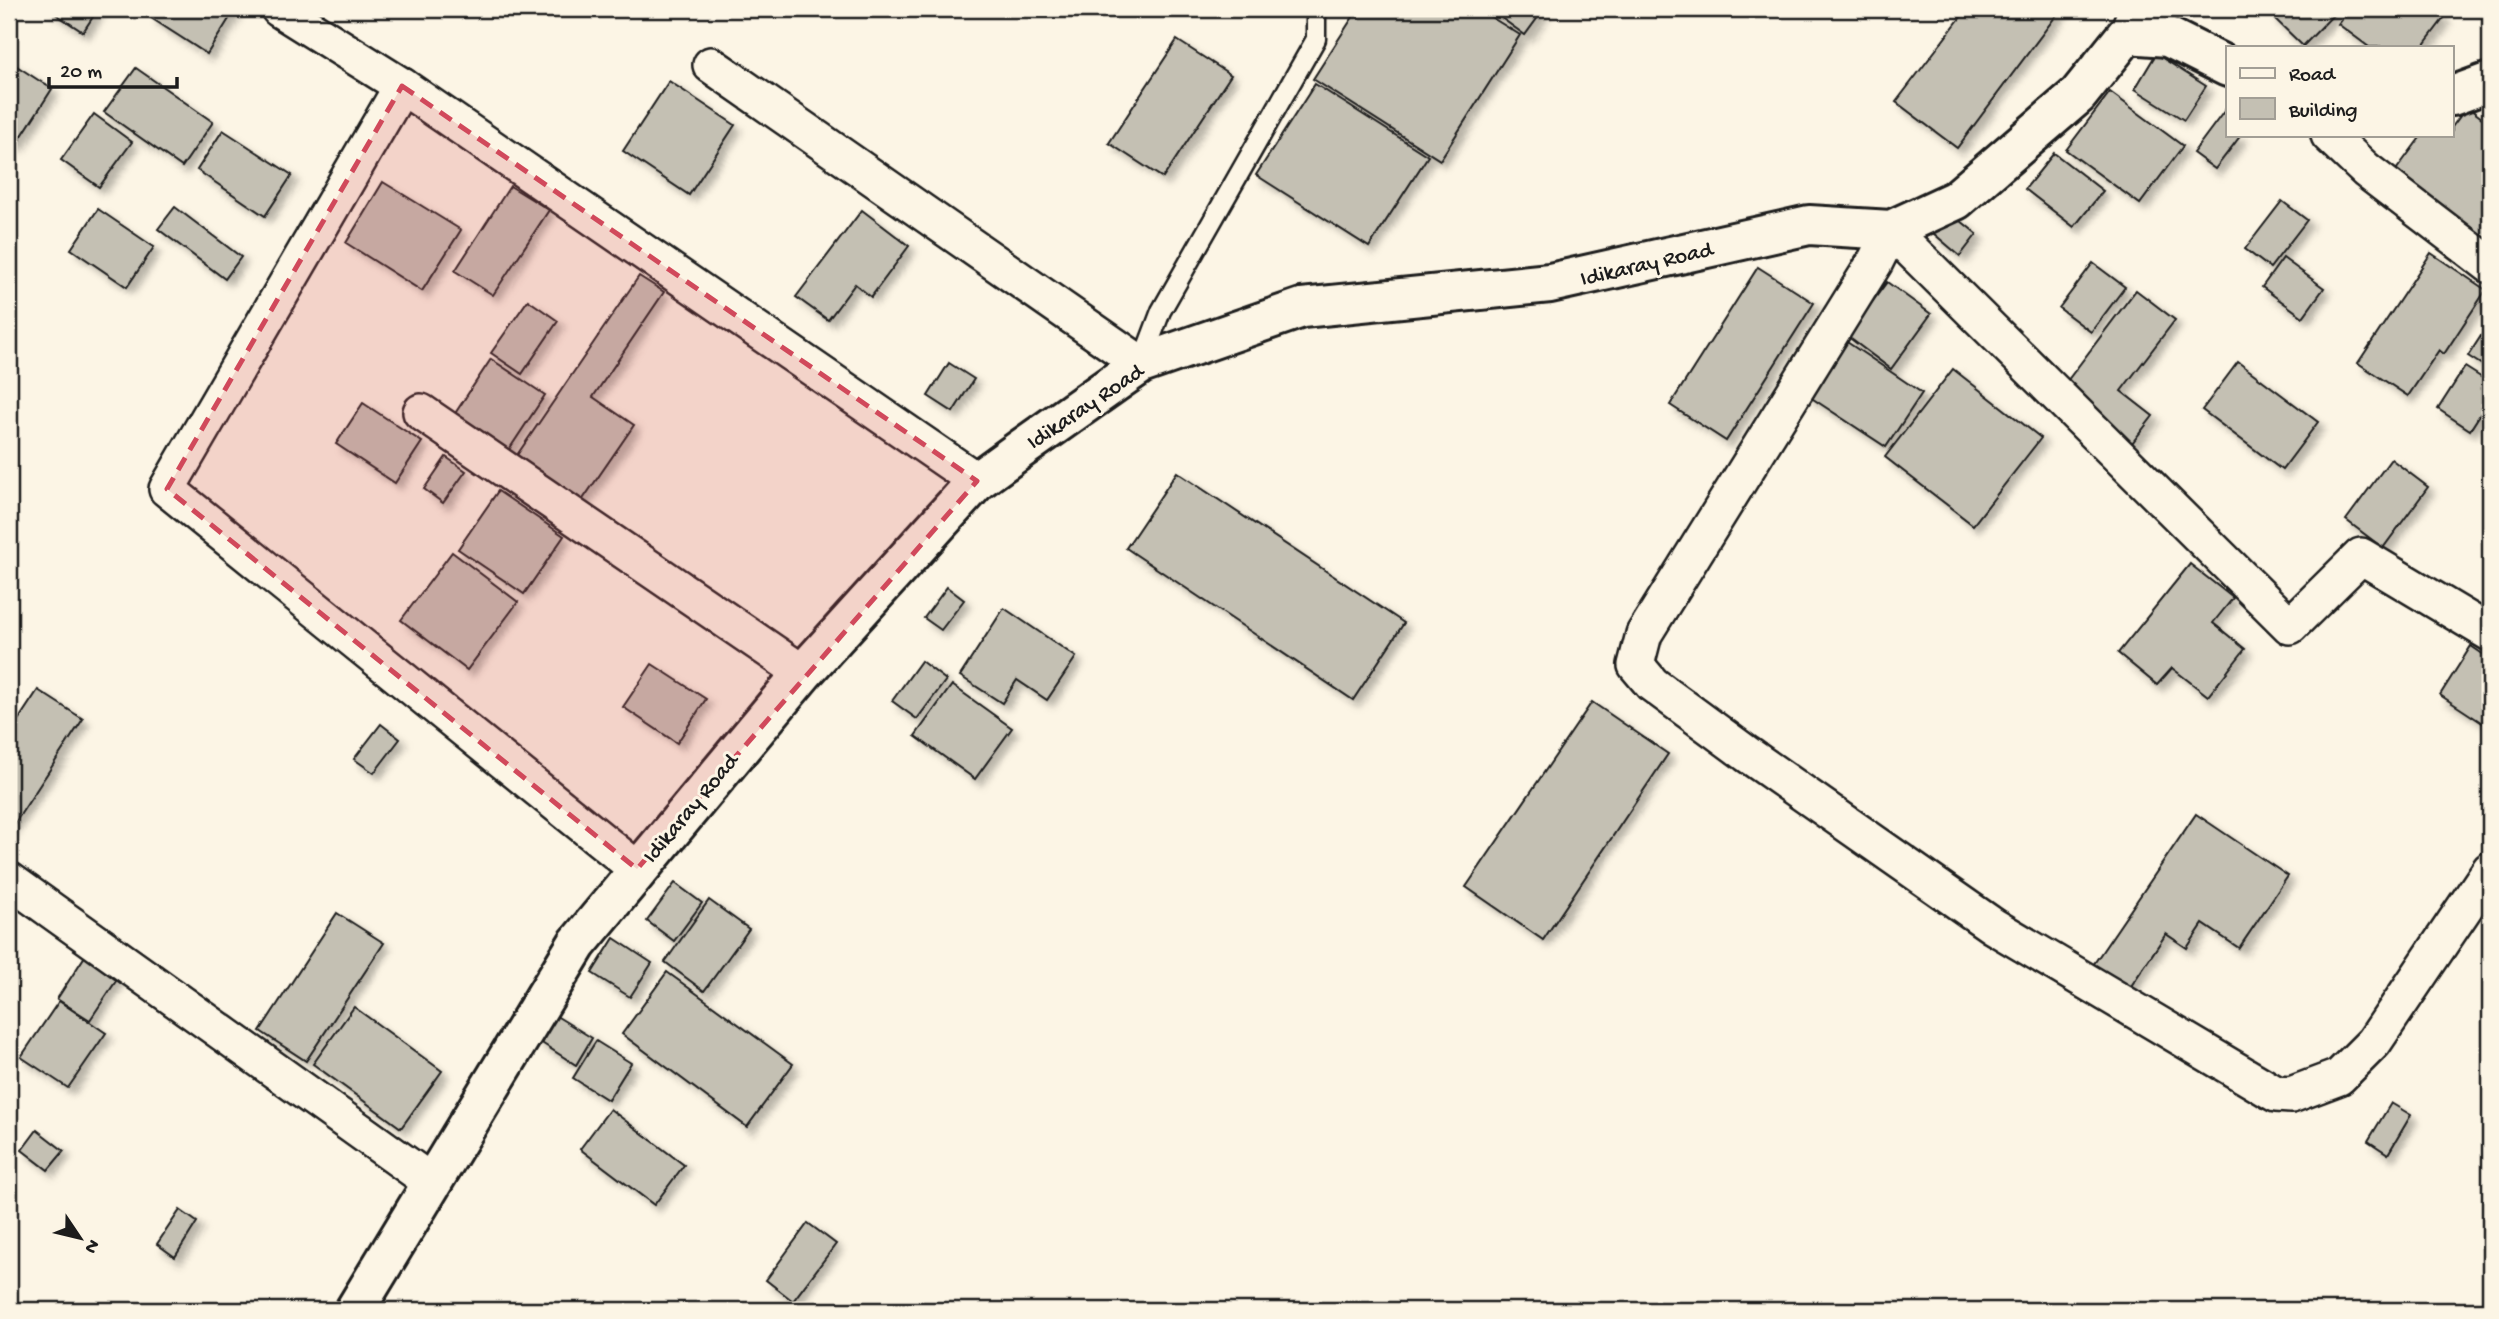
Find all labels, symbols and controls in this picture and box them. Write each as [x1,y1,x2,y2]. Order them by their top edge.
scale bar [49,46,177,90]
legend [2226,46,2454,136]
text: 20 m [60,61,102,86]
text: Road [2289,64,2337,89]
text: Building [2288,100,2358,125]
street label: Idikaray Road [1578,237,1717,294]
street label: Idikaray Road [1022,358,1151,457]
street label: Idikaray Road [638,748,746,870]
north arrow [46,1204,116,1274]
text: N [78,1234,104,1257]

